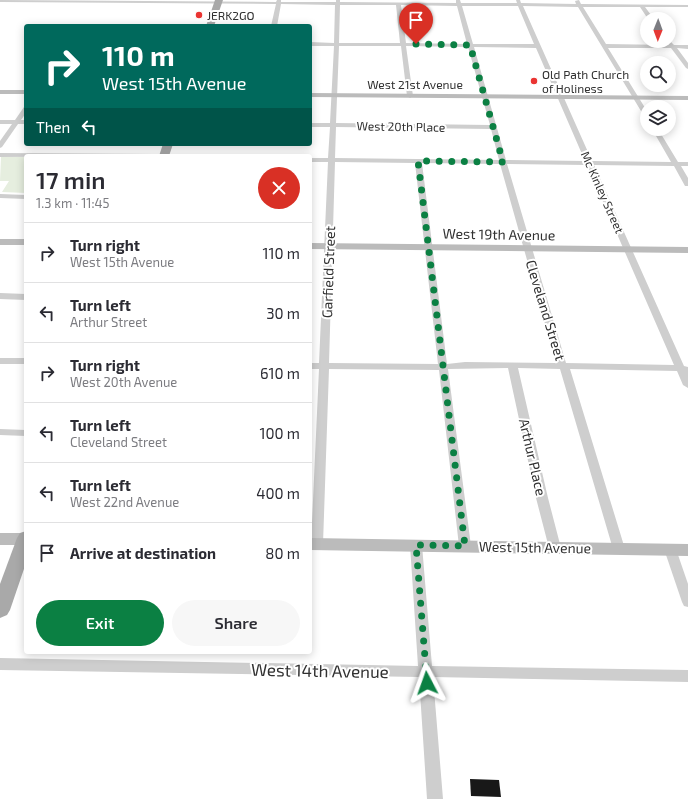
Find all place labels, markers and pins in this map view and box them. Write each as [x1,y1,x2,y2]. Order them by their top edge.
pin [399,3,433,44]
place label: JERK2GO [207,8,255,22]
marker: JERK2GO [194,10,204,20]
place label: Old Path Church of Holiness [542,67,629,95]
marker: Old Path Church of Holiness [529,76,539,86]

